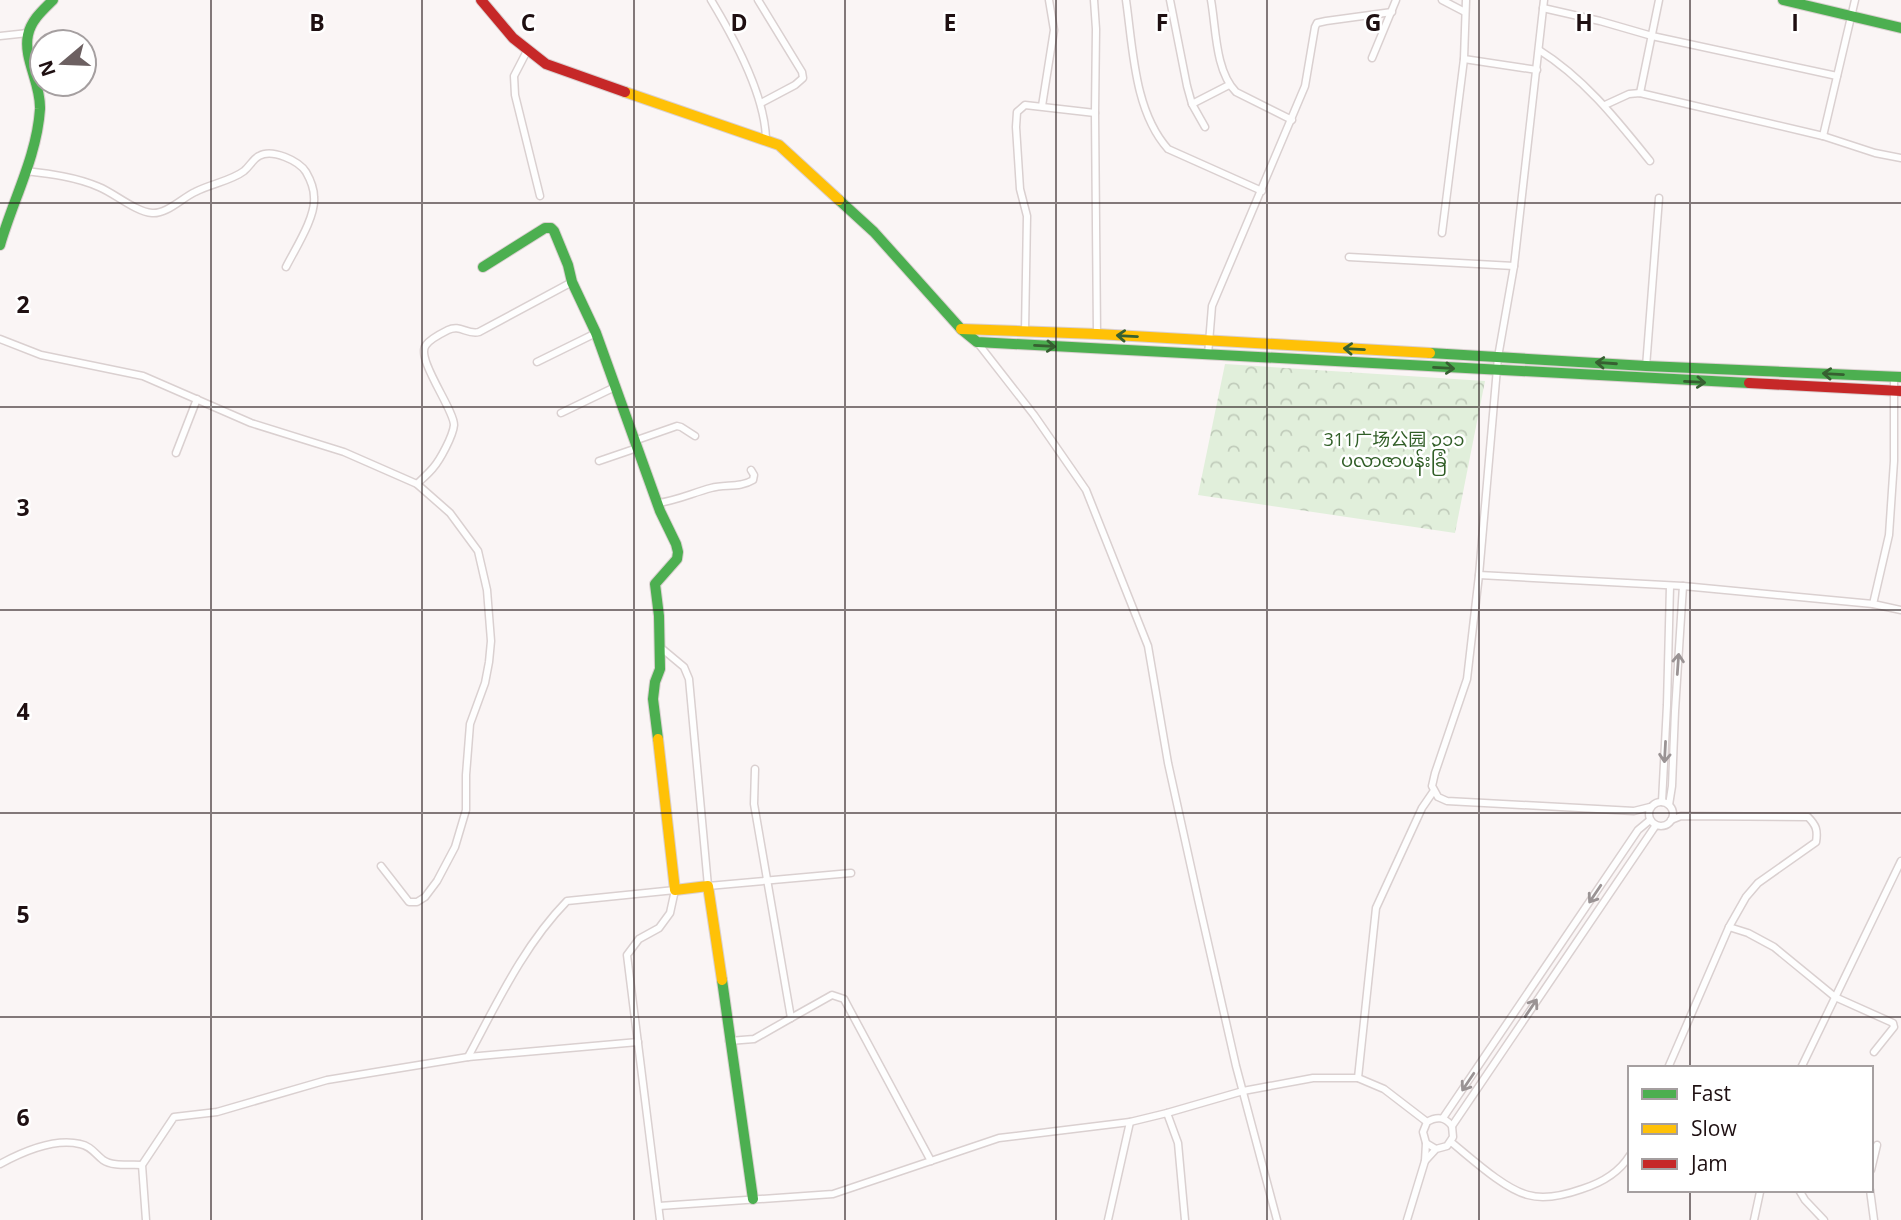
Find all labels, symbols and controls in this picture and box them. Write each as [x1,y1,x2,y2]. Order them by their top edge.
text: B [309,6,325,38]
text: C [521,6,535,38]
text: D [730,6,748,38]
text: E [944,6,956,38]
text: F [1156,6,1168,38]
text: G [1365,6,1381,38]
text: H [1575,6,1593,38]
text: I [1791,6,1799,38]
north arrow [28,28,98,98]
text: N [32,57,62,80]
text: 2 [16,288,30,320]
one-way arrow [1116,329,1139,342]
one-way arrow [1034,340,1056,353]
one-way arrow [1343,342,1366,355]
one-way arrow [1595,356,1617,369]
one-way arrow [1432,362,1455,375]
one-way arrow [1822,368,1845,381]
one-way arrow [1684,375,1707,388]
park label: 311广场公园 ၃၁၁ ပလာဇာပန်းခြံ [1323,427,1465,476]
text: 3 [16,491,30,523]
one-way arrow [1672,653,1685,676]
text: 4 [16,695,30,727]
one-way arrow [1658,740,1671,763]
one-way arrow [1588,884,1602,903]
text: 5 [16,898,30,930]
one-way arrow [1524,999,1538,1018]
legend [1628,1066,1873,1192]
one-way arrow [1461,1072,1475,1092]
text: Fast [1691,1079,1731,1107]
text: 6 [16,1101,30,1133]
text: Slow [1691,1114,1737,1142]
text: Jam [1689,1149,1728,1177]

